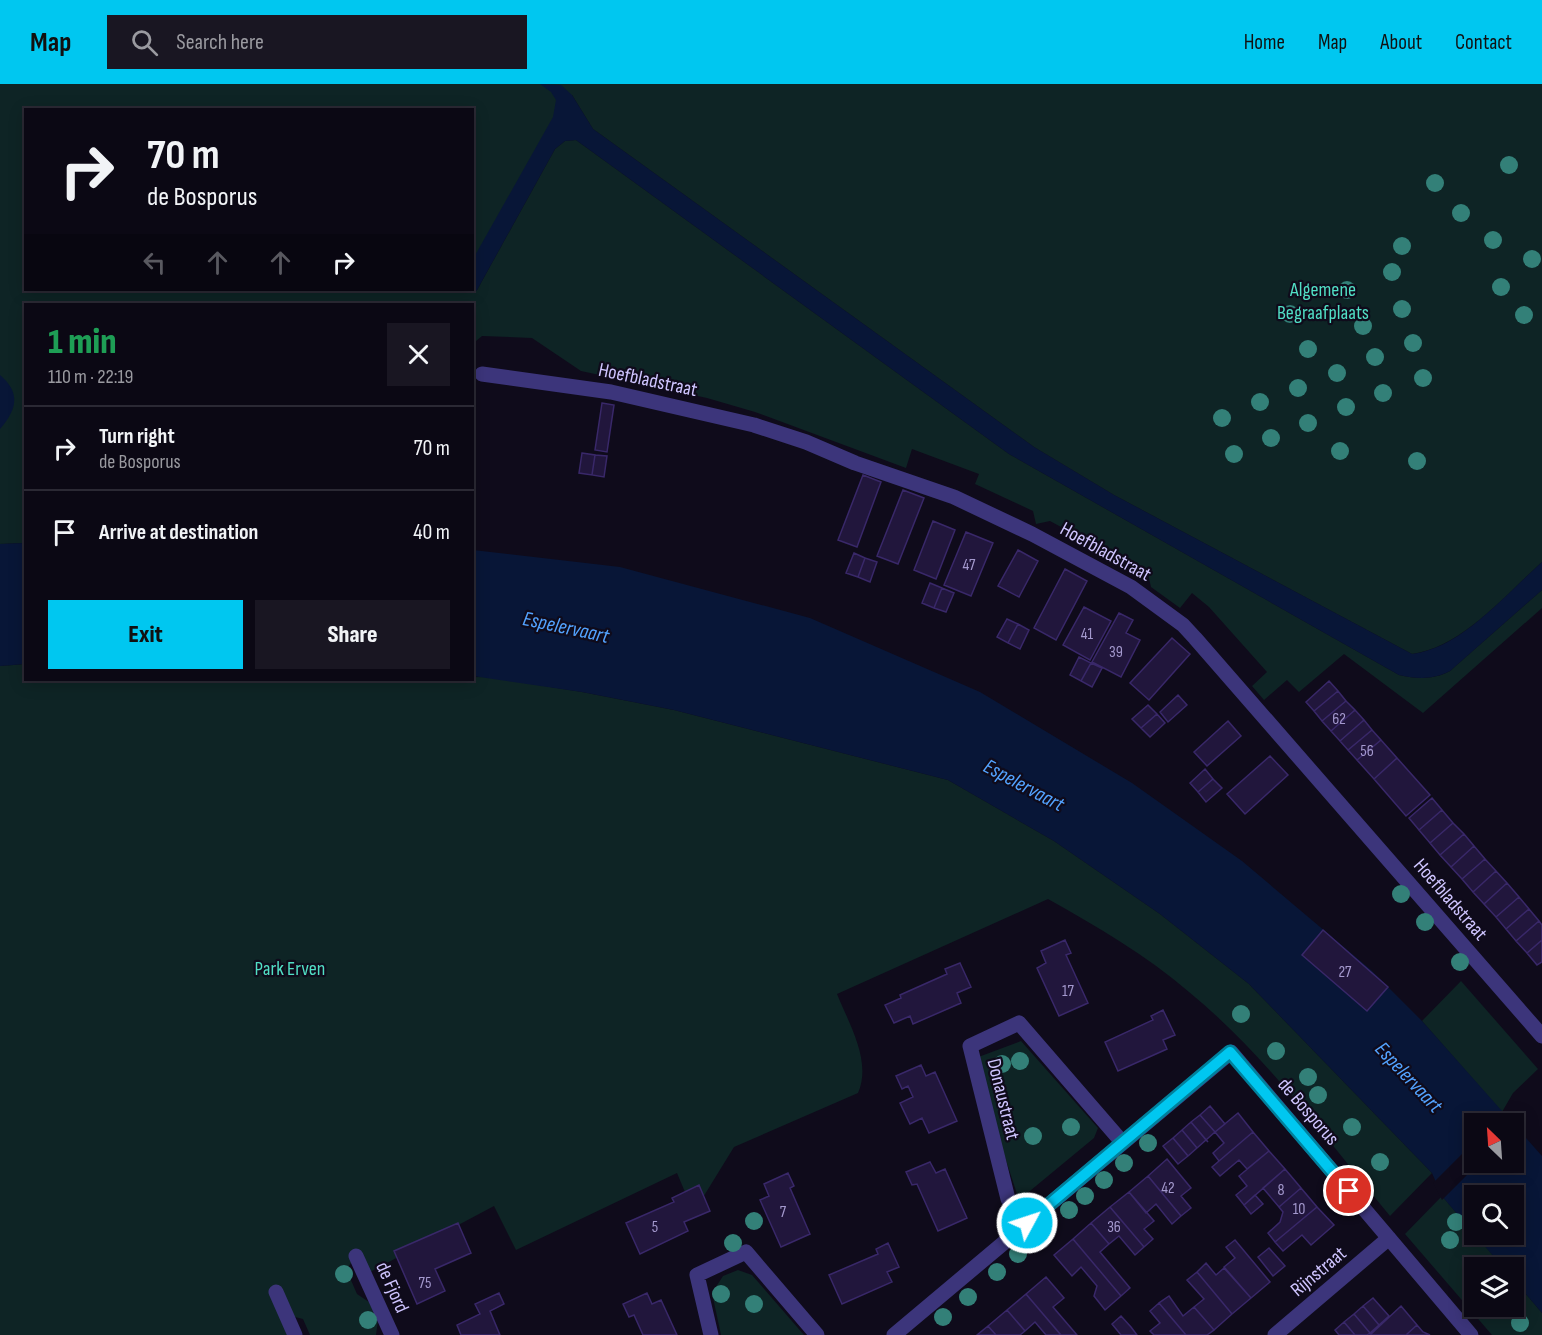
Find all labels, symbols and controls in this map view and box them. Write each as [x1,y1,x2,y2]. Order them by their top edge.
search box [107,15,527,69]
text: Map [30,26,71,59]
icon: search [128,26,161,59]
text: Search here [176,29,264,56]
text: Home [1244,30,1285,55]
text: Map [1318,30,1347,55]
text: About [1380,30,1422,55]
text: Contact [1455,30,1512,55]
text: 70 m [147,130,220,181]
icon: right [48,132,126,210]
text: de Bosporus [147,181,257,213]
icon: left [138,246,171,279]
icon: ahead [201,246,234,279]
icon: ahead [264,246,297,279]
icon: right [327,246,360,279]
park label: Algemene Begraafplaats [1277,278,1369,325]
text: 1 min [48,321,116,364]
button: close [387,323,450,386]
street label: Hoefbladstraat [596,358,699,402]
text: 110 m · 22:19 [48,365,133,389]
text: Turn right [99,423,175,450]
icon: right [48,432,81,465]
text: 70 m [414,435,450,462]
text: de Bosporus [99,450,181,474]
icon: arrive [48,516,81,549]
street label: Hoefbladstraat [1056,517,1155,587]
text: Arrive at destination [99,519,258,546]
text: 40 m [413,519,450,546]
house number: 47 [963,556,976,575]
button: Exit [48,600,243,669]
button: Share [255,600,450,669]
water label: Espelervaart [520,606,612,649]
house number: 41 [1081,625,1094,644]
house number: 39 [1109,643,1123,662]
house number: 62 [1332,710,1346,729]
house number: 56 [1360,742,1374,761]
water label: Espelervaart [979,754,1069,817]
street label: Hoefbladstraat [1408,854,1492,945]
park label: Park Erven [255,957,325,981]
house number: 27 [1338,963,1352,982]
house number: 17 [1062,982,1075,1001]
water label: Espelervaart [1370,1037,1448,1118]
street label: Donaustraat [981,1056,1025,1142]
street label: de Bosporus [1272,1073,1344,1150]
north arrow [1464,1113,1524,1173]
map controls [1464,1113,1524,1317]
pin [1323,1165,1374,1216]
icon: arrive [1332,1174,1365,1207]
house number: 42 [1161,1179,1175,1198]
house number: 8 [1277,1181,1285,1200]
button: search [1464,1185,1524,1245]
position arrow [995,1191,1059,1255]
house number: 10 [1293,1200,1305,1219]
house number: 7 [780,1203,787,1222]
house number: 5 [652,1218,658,1237]
house number: 36 [1107,1218,1121,1237]
street label: Rijnstraat [1286,1242,1351,1302]
button: layers [1464,1257,1524,1317]
street label: de Fjord [370,1258,414,1317]
house number: 75 [419,1274,431,1293]

